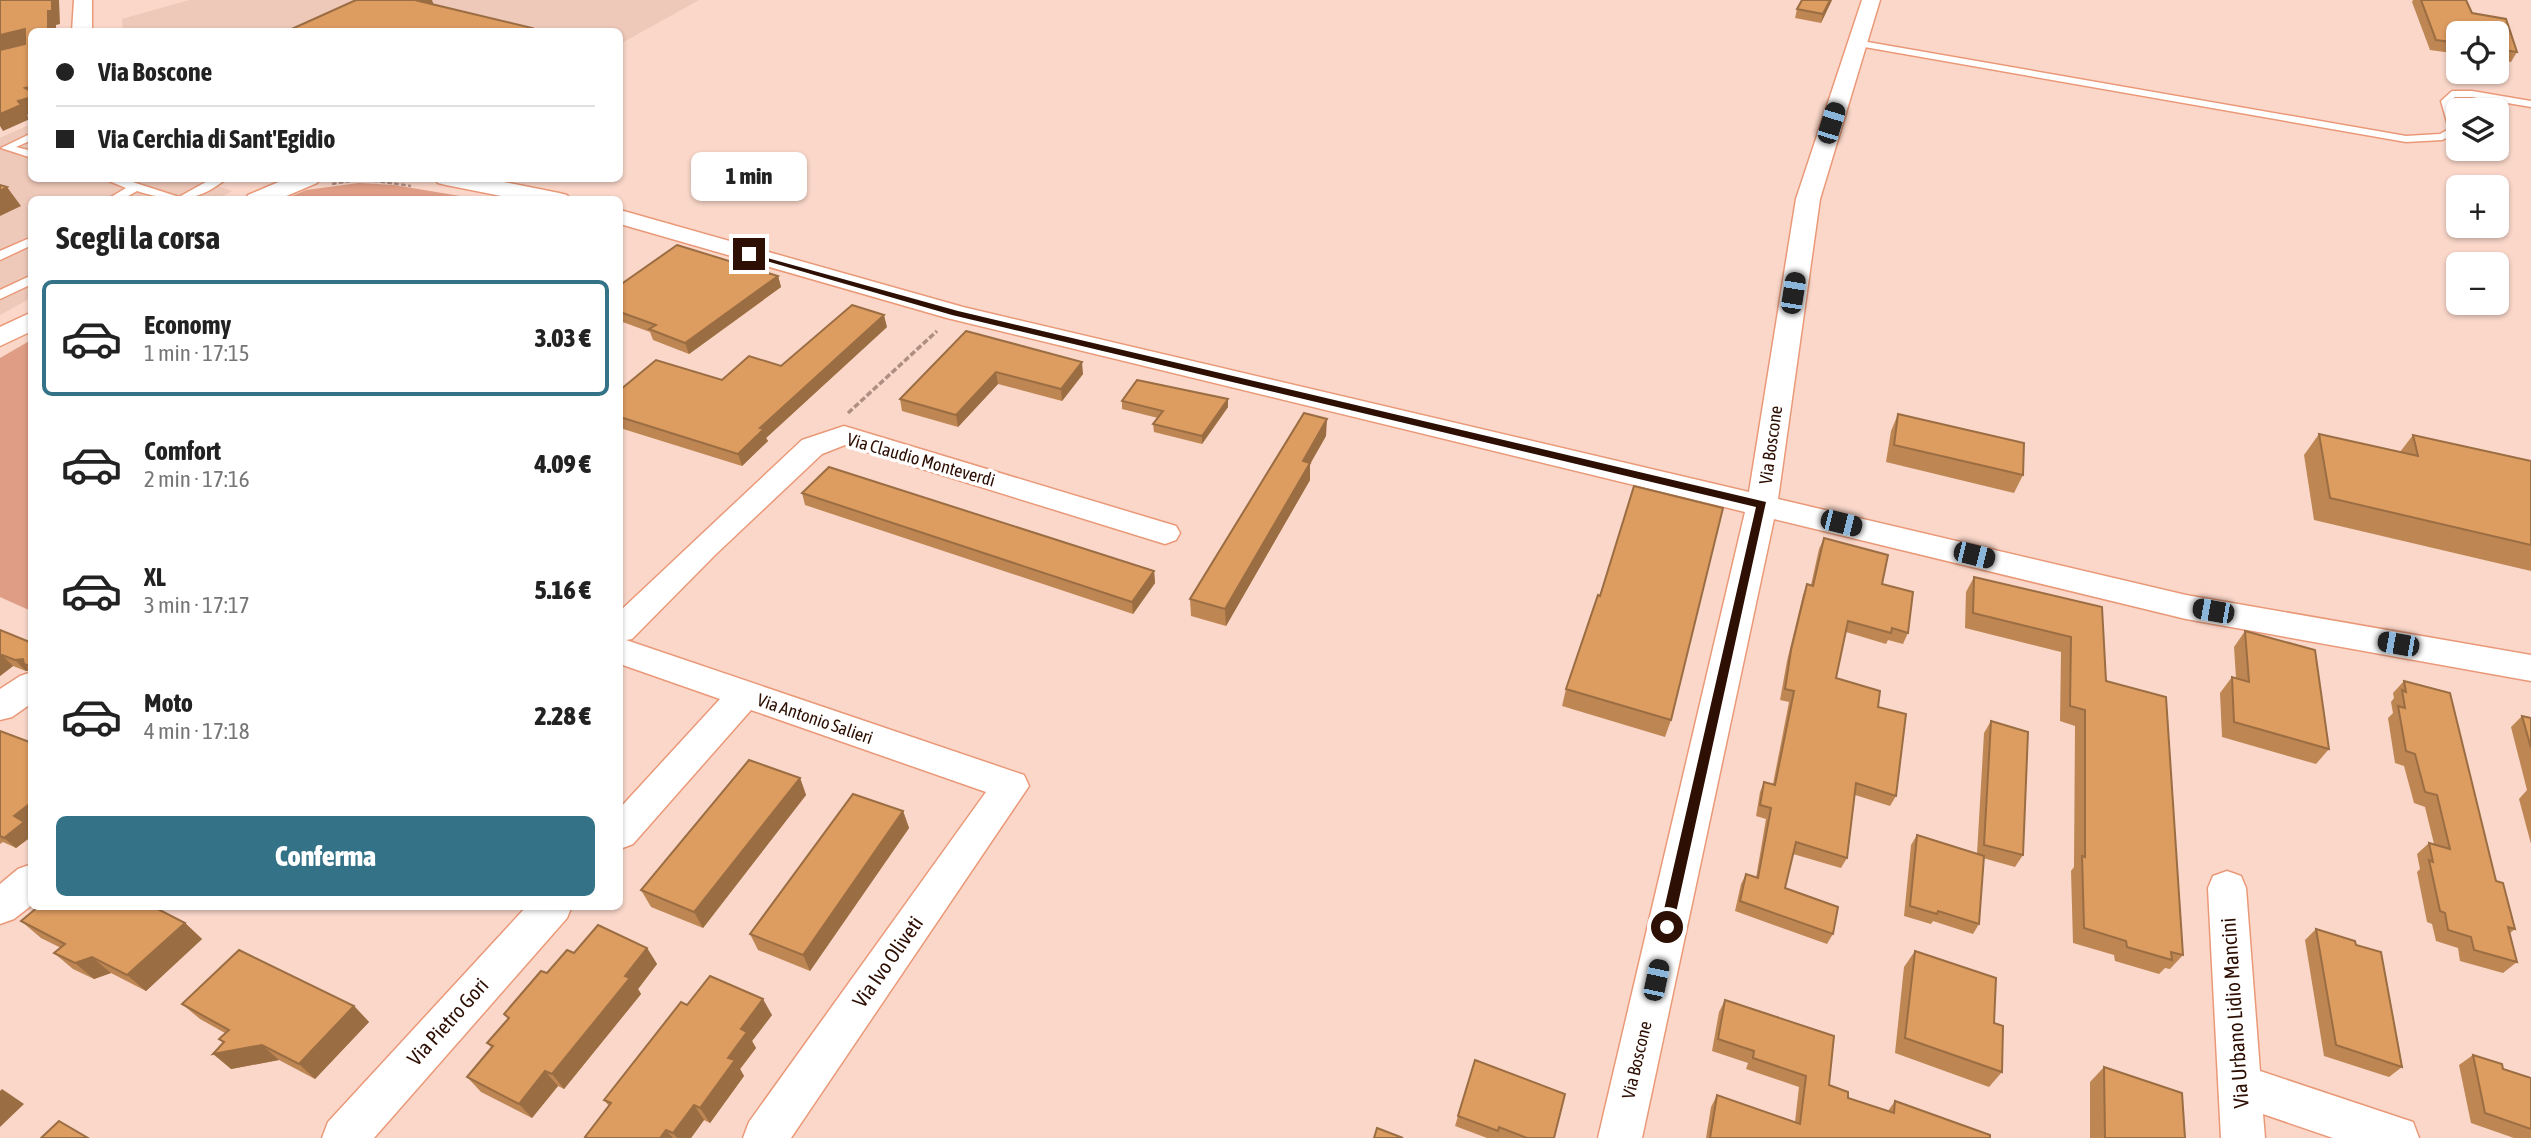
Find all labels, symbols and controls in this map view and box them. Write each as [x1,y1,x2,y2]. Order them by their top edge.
map controls [2446,21,2509,315]
button: locate [2446,21,2509,84]
text: Via Boscone [98,57,212,87]
button: layers [2446,98,2509,161]
car [1815,100,1848,146]
text: Via Cerchia di Sant'Egidio [98,124,335,154]
callout: 1 min [691,152,807,202]
text: 1 min [726,163,772,189]
button: + [2446,175,2509,238]
text: Scegli la corsa [56,219,220,256]
route end [733,238,765,270]
button: − [2446,252,2509,315]
car [1780,271,1807,315]
icon: car [60,307,123,370]
text: Economy [144,310,231,340]
text: 3.03 € [534,323,591,353]
text: 1 min · 17:15 [144,340,250,366]
street label: Via Boscone [1755,404,1786,486]
street label: Via Claudio Monteverdi [845,428,998,491]
icon: car [60,433,123,496]
text: Comfort [144,436,221,466]
text: 4.09 € [534,449,591,479]
text: 2 min · 17:16 [144,466,250,492]
car [1819,508,1864,538]
car [1952,540,1997,570]
icon: car [60,559,123,622]
text: XL [144,562,166,592]
text: 5.16 € [534,575,591,605]
text: 3 min · 17:17 [144,592,250,618]
car [2191,597,2236,625]
car [2376,630,2421,658]
icon: car [60,685,123,748]
text: Moto [144,688,193,718]
street label: Via Antonio Salieri [755,689,876,748]
text: 2.28 € [534,701,591,731]
text: 4 min · 17:18 [144,718,250,744]
button: Conferma [56,816,595,896]
street label: Via Ivo Oliveti [847,911,927,1012]
route start [1651,911,1683,943]
street label: Via Urbano Lidio Mancini [2215,917,2253,1109]
car [1642,957,1671,1003]
street label: Via Pietro Gori [402,973,493,1070]
street label: Via Boscone [1617,1019,1656,1101]

